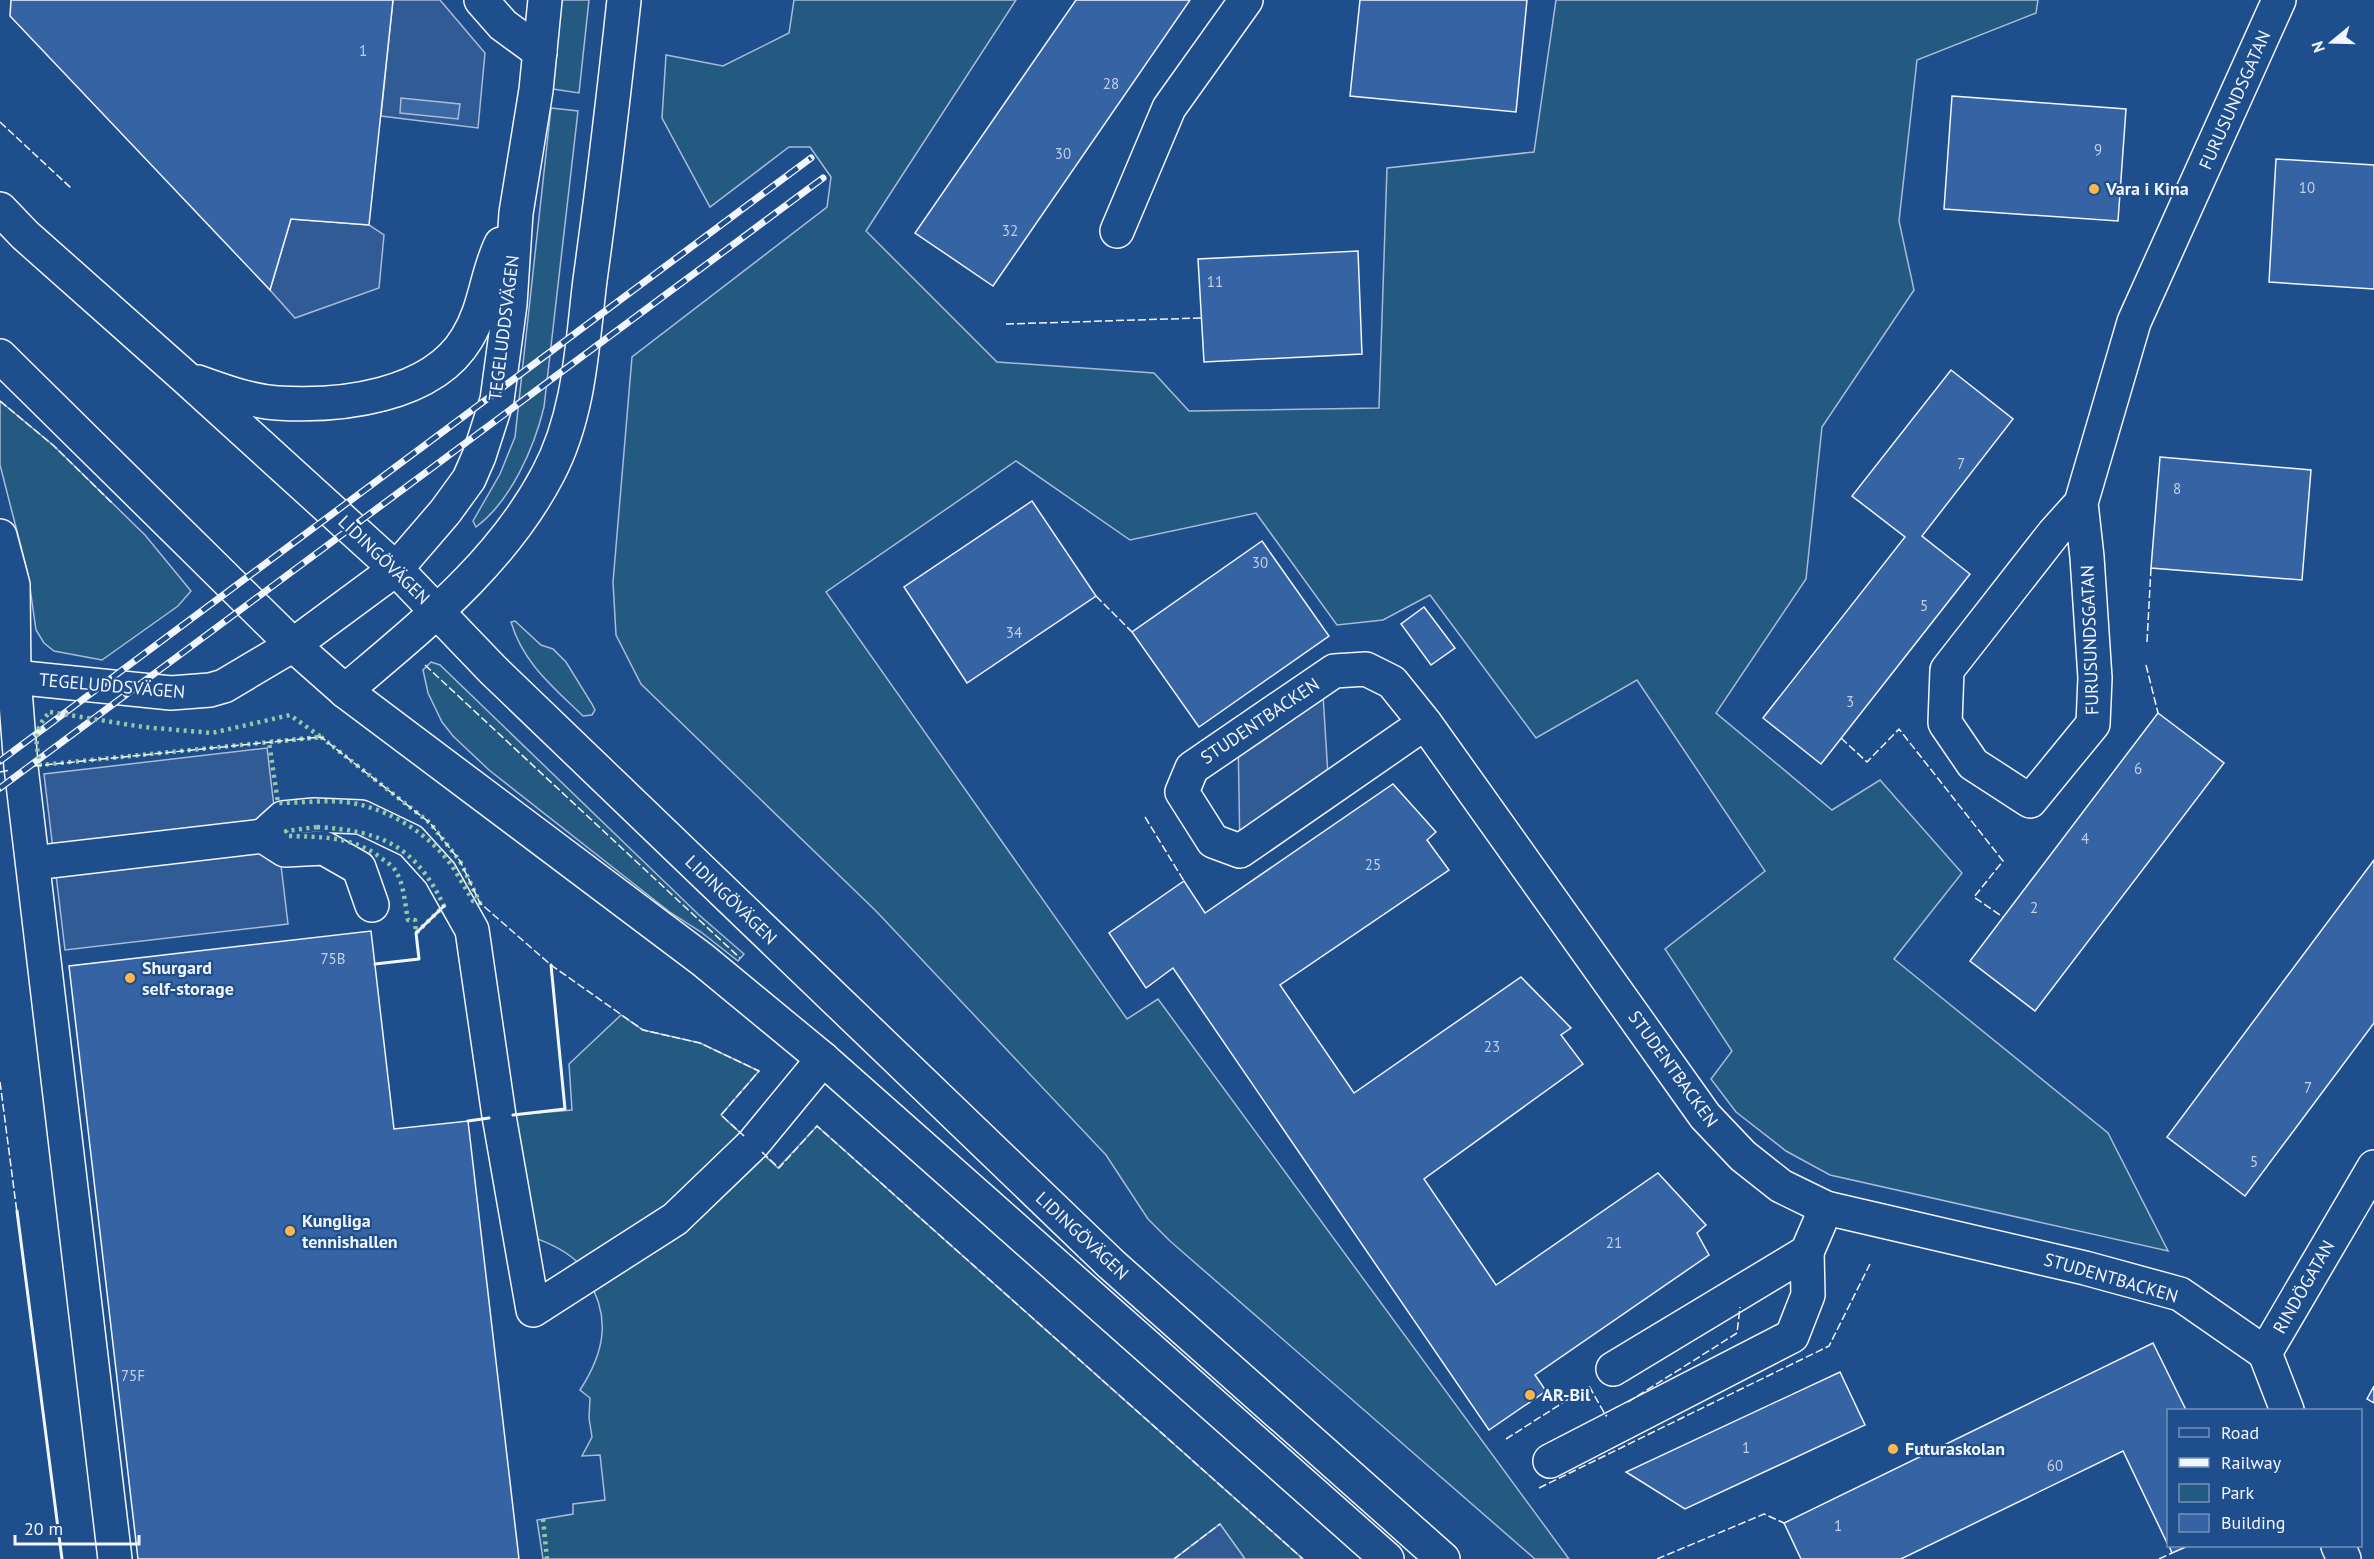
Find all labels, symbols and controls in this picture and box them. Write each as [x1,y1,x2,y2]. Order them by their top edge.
north arrow [2302,12,2362,72]
street label: FURUSUNDSGATAN [2194,27,2276,173]
text: N [2307,39,2329,55]
house number: 1 [359,41,367,60]
house number: 28 [1103,74,1119,93]
house number: 9 [2094,140,2102,159]
house number: 30 [1055,144,1071,163]
place label: Vara i Kina [2105,177,2189,200]
house number: 10 [2299,178,2315,197]
marker: Vara i Kina [2087,182,2101,196]
house number: 32 [1002,221,1018,240]
street label: TEGELUDDSVÄGEN [483,254,524,402]
house number: 11 [1207,272,1223,291]
house number: 7 [1957,454,1965,473]
house number: 8 [2173,479,2181,498]
street label: LIDINGÖVÄGEN [334,510,435,609]
house number: 30 [1252,553,1268,572]
street label: FURUSUNDSGATAN [2075,565,2104,715]
house number: 5 [1920,596,1928,615]
house number: 34 [1006,623,1022,642]
street label: TEGELUDDSVÄGEN [38,668,186,703]
street label: STUDENTBACKEN [1196,672,1324,769]
house number: 3 [1846,692,1854,711]
house number: 6 [2134,759,2142,778]
house number: 4 [2081,829,2089,848]
street label: LIDINGÖVÄGEN [681,850,782,949]
house number: 25 [1365,855,1381,874]
house number: 2 [2030,898,2038,917]
house number: 75B [320,949,346,968]
place label: Shurgard self-storage [142,956,234,1000]
marker: Shurgard self-storage [123,971,137,985]
street label: STUDENTBACKEN [1623,1006,1723,1131]
house number: 23 [1484,1037,1500,1056]
house number: 7 [2304,1078,2312,1097]
house number: 5 [2250,1152,2258,1171]
street label: LIDINGÖVÄGEN [1031,1187,1134,1285]
place label: Kungliga tennishallen [302,1209,398,1253]
marker: Kungliga tennishallen [283,1224,297,1238]
house number: 21 [1606,1233,1622,1252]
street label: RINDÖGATAN [2268,1236,2340,1337]
street label: STUDENTBACKEN [2041,1247,2181,1308]
house number: 75F [121,1366,145,1385]
place label: AR-Bil [1542,1383,1591,1406]
marker: AR-Bil [1523,1388,1537,1402]
legend [2167,1409,2362,1547]
text: Road [2221,1421,2259,1444]
place label: Futuraskolan [1905,1437,2005,1460]
house number: 1 [1742,1438,1750,1457]
marker: Futuraskolan [1886,1442,1900,1456]
text: Railway [2221,1451,2282,1474]
house number: 60 [2047,1456,2063,1475]
text: Park [2221,1481,2254,1504]
scale bar [15,1508,140,1546]
text: Building [2221,1511,2285,1534]
house number: 1 [1834,1516,1842,1535]
text: 20 m [24,1517,63,1540]

